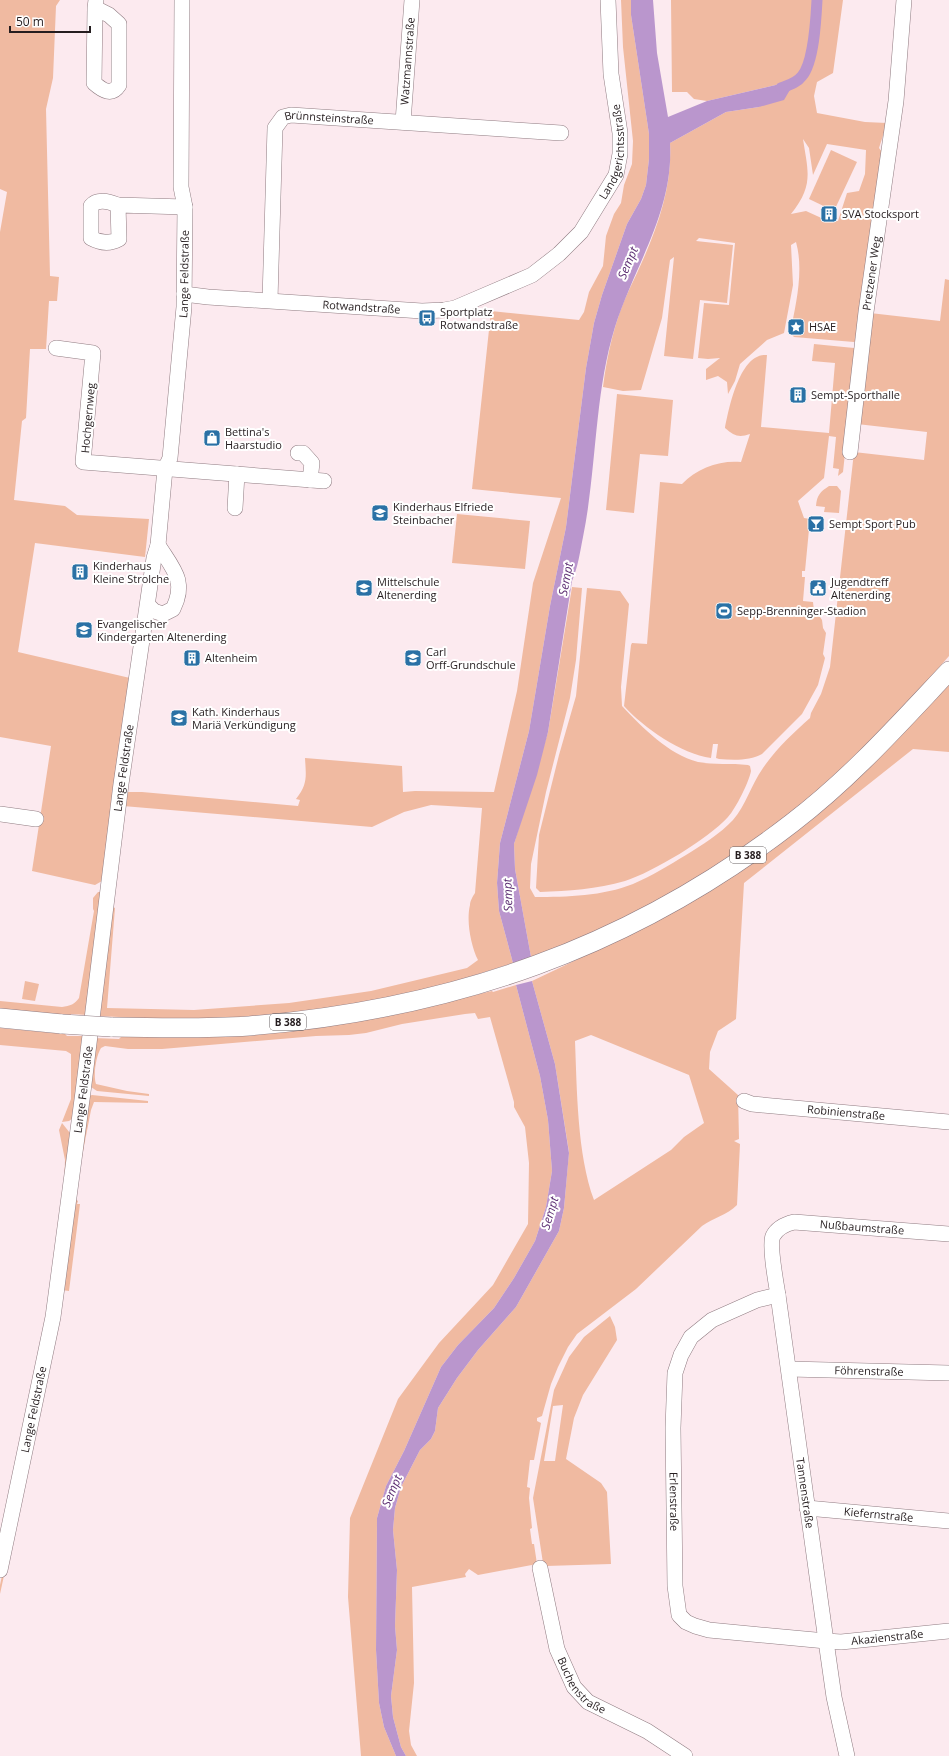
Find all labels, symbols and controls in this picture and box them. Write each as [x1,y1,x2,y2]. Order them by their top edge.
scale bar [10,8,90,34]
text: 50 m [16,13,44,30]
street label: Watzmannstraße [396,17,418,106]
street label: Landgerichtsstraße [595,103,627,202]
street label: Brünnsteinstraße [283,107,374,127]
building icon: SVA Stocksport [819,204,839,224]
place label: SVA Stocksport [842,206,919,221]
street label: Lange Feldstraße [175,230,192,318]
street label: Pretzener Weg [858,235,884,312]
water label: Sempt [613,243,642,281]
street label: Rotwandstraße [322,297,401,317]
place label: Sportplatz Rotwandstraße [440,304,518,332]
bus stop icon: Sportplatz Rotwandstraße [417,308,437,328]
place icon: HSAE [786,317,806,337]
place label: HSAE [809,319,836,334]
street label: Hochgernweg [77,382,98,454]
building icon: Sempt-Sporthalle [788,385,808,405]
place label: Sempt-Sporthalle [811,387,900,402]
place label: Bettina's Haarstudio [225,424,282,452]
shop icon: Bettina's Haarstudio [202,428,222,448]
place label: Kinderhaus Elfriede Steinbacher [393,499,493,527]
school or university icon: Kinderhaus Elfriede Steinbacher [370,503,390,523]
bar icon: Sempt Sport Pub [806,514,826,534]
place label: Sempt Sport Pub [829,516,916,531]
place label: Kinderhaus Kleine Strolche [93,558,169,586]
water label: Sempt [554,560,577,597]
building icon: Kinderhaus Kleine Strolche [70,562,90,582]
place label: Mittelschule Altenerding [377,574,439,602]
place label: Jugendtreff Altenerding [830,574,891,602]
school or university icon: Mittelschule Altenerding [354,578,374,598]
public building icon: Jugendtreff Altenerding [808,578,828,598]
sports icon: Sepp-Brenninger-Stadion [714,601,734,621]
place label: Sepp-Brenninger-Stadion [737,603,866,618]
place label: Evangelischer Kindergarten Altenerding [97,616,226,644]
school or university icon: Evangelischer Kindergarten Altenerding [74,620,94,640]
place label: Carl Orff-Grundschule [426,644,516,672]
building icon: Altenheim [182,648,202,668]
school or university icon: Carl Orff-Grundschule [403,648,423,668]
place label: Altenheim [205,650,257,665]
place label: Kath. Kinderhaus Mariä Verkündigung [192,704,296,732]
school or university icon: Kath. Kinderhaus Mariä Verkündigung [169,708,189,728]
street label: Lange Feldstraße [110,723,137,812]
road number: B 388 [730,847,766,863]
water label: Sempt [498,877,517,912]
road number: B 388 [270,1014,306,1030]
street label: Lange Feldstraße [70,1045,96,1134]
street label: Robinienstraße [806,1101,886,1123]
water label: Sempt [537,1193,563,1231]
street label: Nußbaumstraße [819,1216,905,1238]
street label: Föhrenstraße [834,1362,904,1379]
street label: Lange Feldstraße [17,1365,49,1454]
street label: Tannenstraße [793,1457,818,1529]
water label: Sempt [377,1471,406,1509]
street label: Erlenstraße [667,1472,682,1531]
street label: Kiefernstraße [843,1503,914,1525]
street label: Akazienstraße [850,1626,924,1648]
street label: Buchenstraße [554,1654,609,1717]

